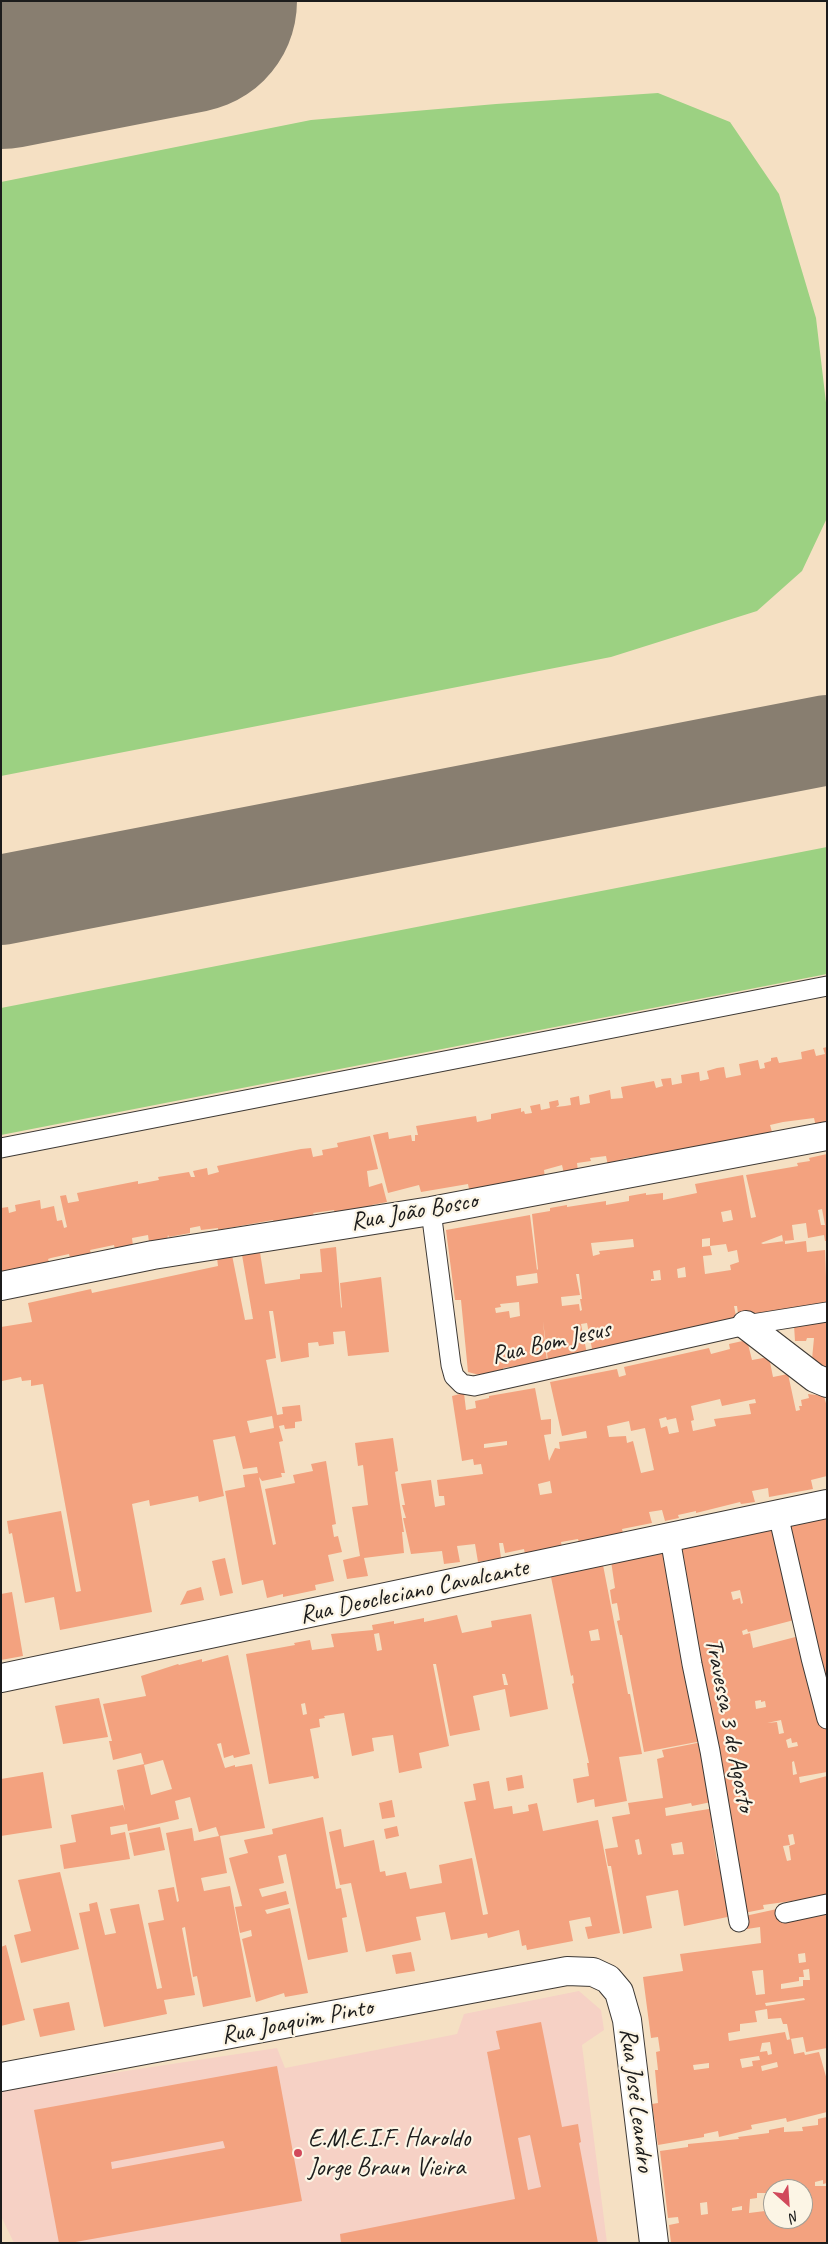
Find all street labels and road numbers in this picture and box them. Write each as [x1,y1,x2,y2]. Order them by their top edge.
street label: Rua João Bosco [348,1186,480,1238]
street label: Rua Bom Jesus [488,1315,614,1371]
street label: Rua Deocleciano Cavalcante [297,1553,531,1631]
street label: Travessa 3 de Agosto [697,1636,761,1814]
street label: Rua Joaquim Pinto [219,1993,375,2051]
street label: Rua José Leandro [612,2026,660,2174]

